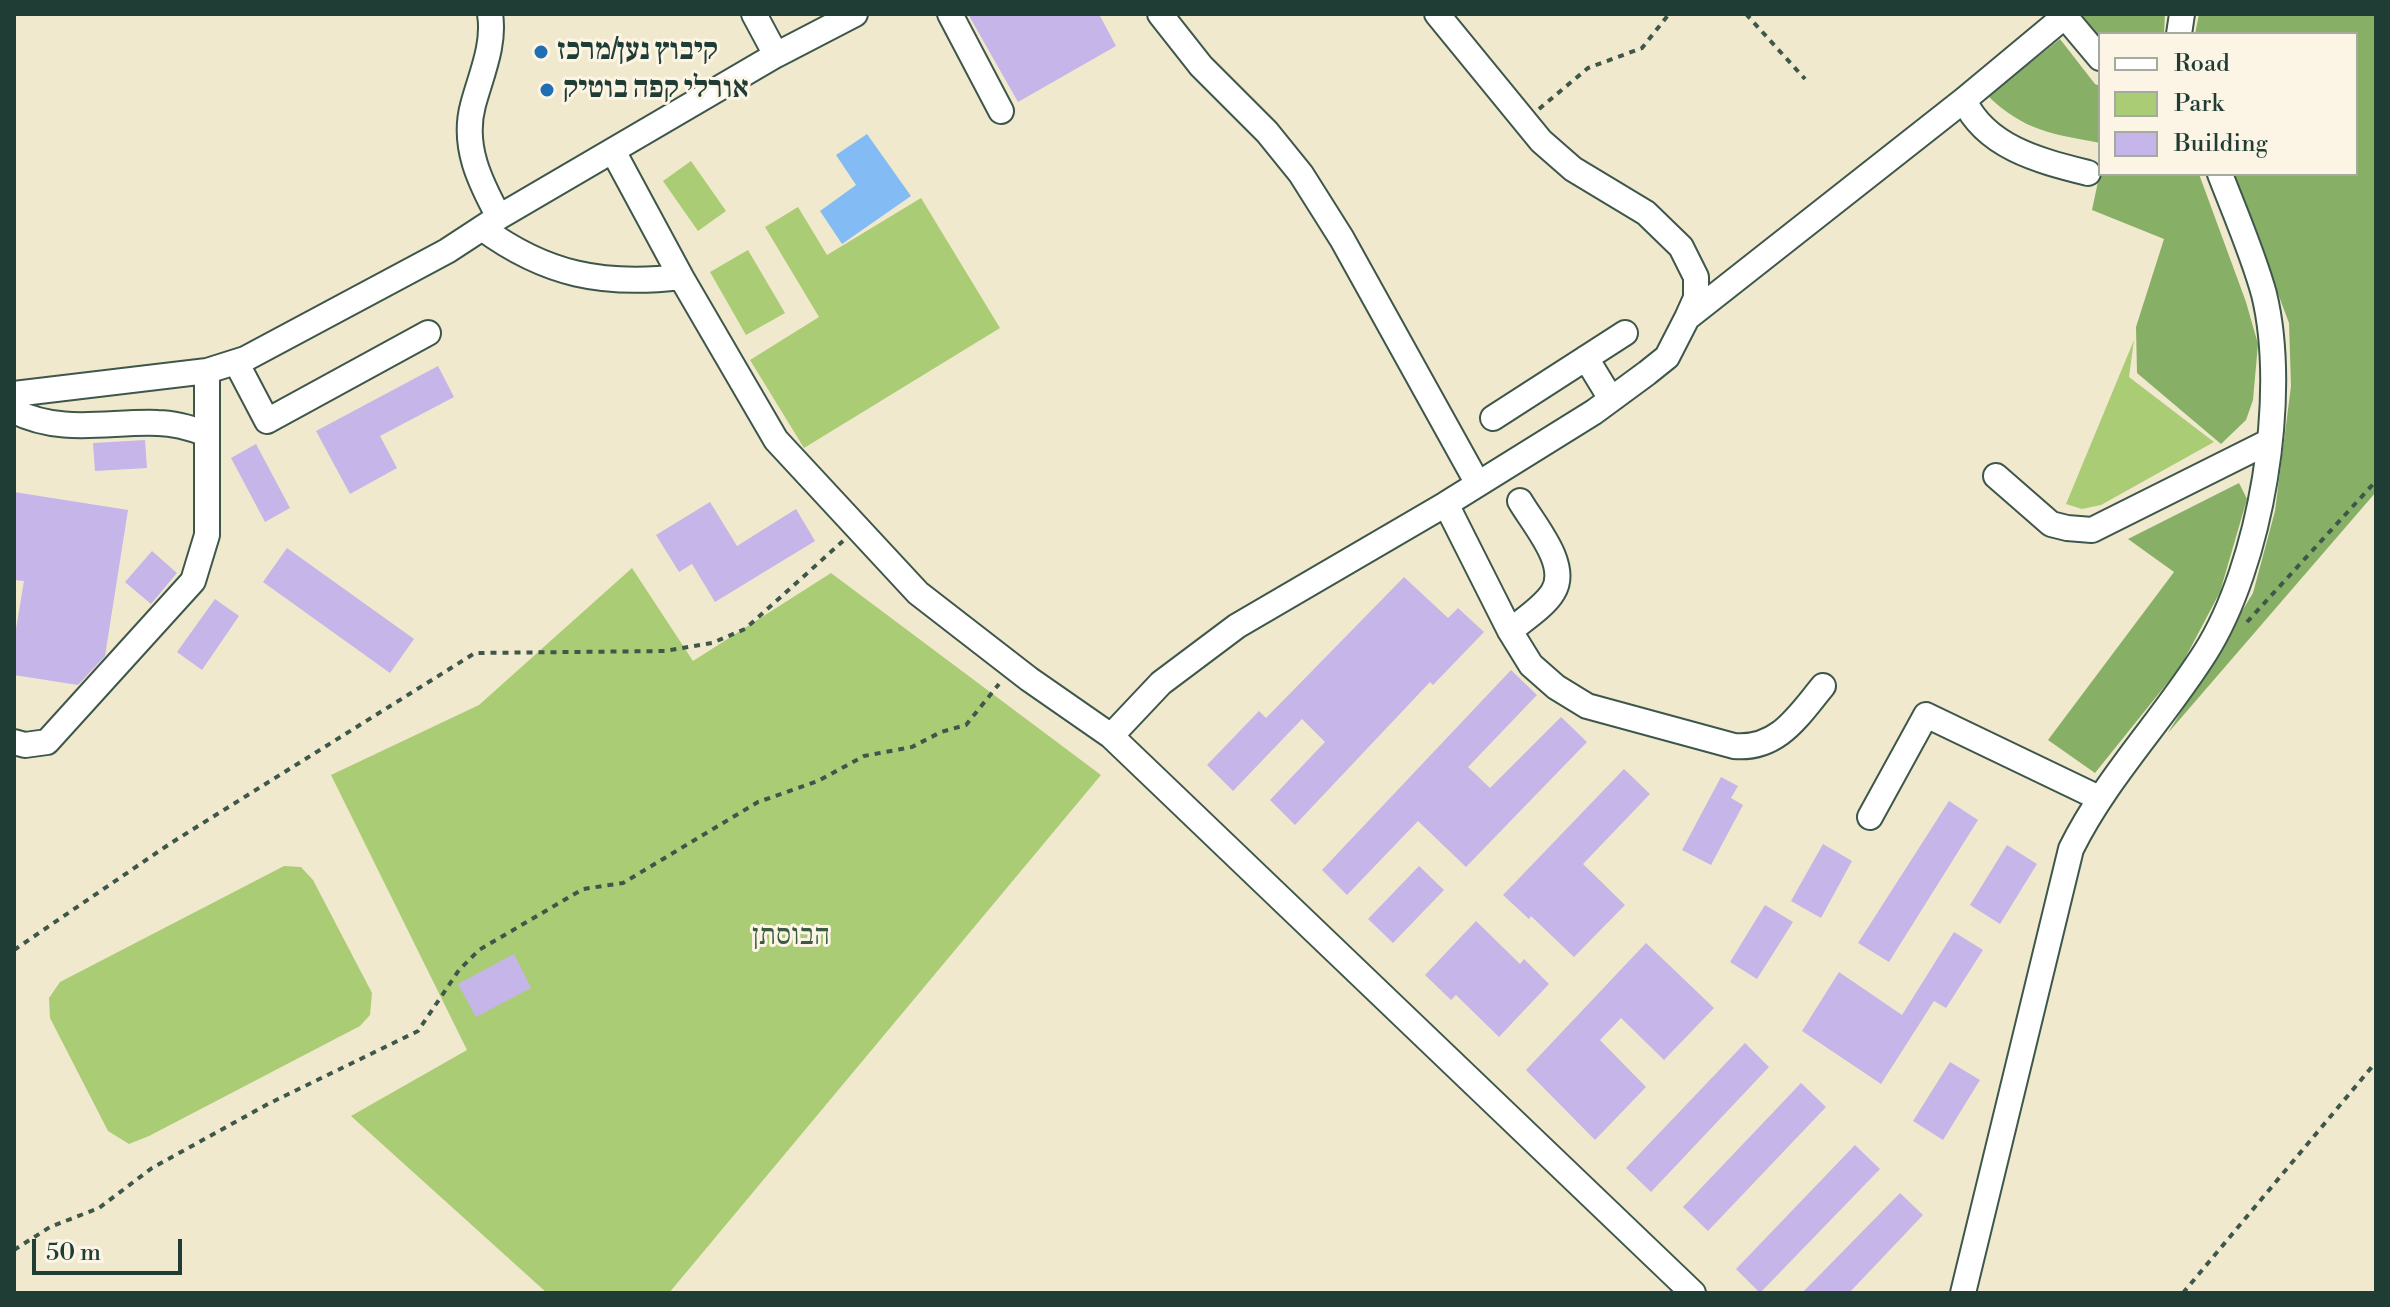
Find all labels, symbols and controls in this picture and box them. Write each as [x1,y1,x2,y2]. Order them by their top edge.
legend [2098,32,2358,176]
place label: קיבוץ נען/מרכז [557,34,718,70]
marker: קיבוץ נען/מרכז [532,43,550,61]
text: Road [2174,49,2230,79]
place label: אורלי קפה בוטיק [563,72,749,108]
marker: אורלי קפה בוטיק [538,81,556,99]
text: Park [2174,89,2224,119]
text: Building [2174,129,2268,159]
park label: הבוסתן [752,919,830,955]
scale bar [36,1223,186,1273]
text: 50 m [46,1238,101,1268]

